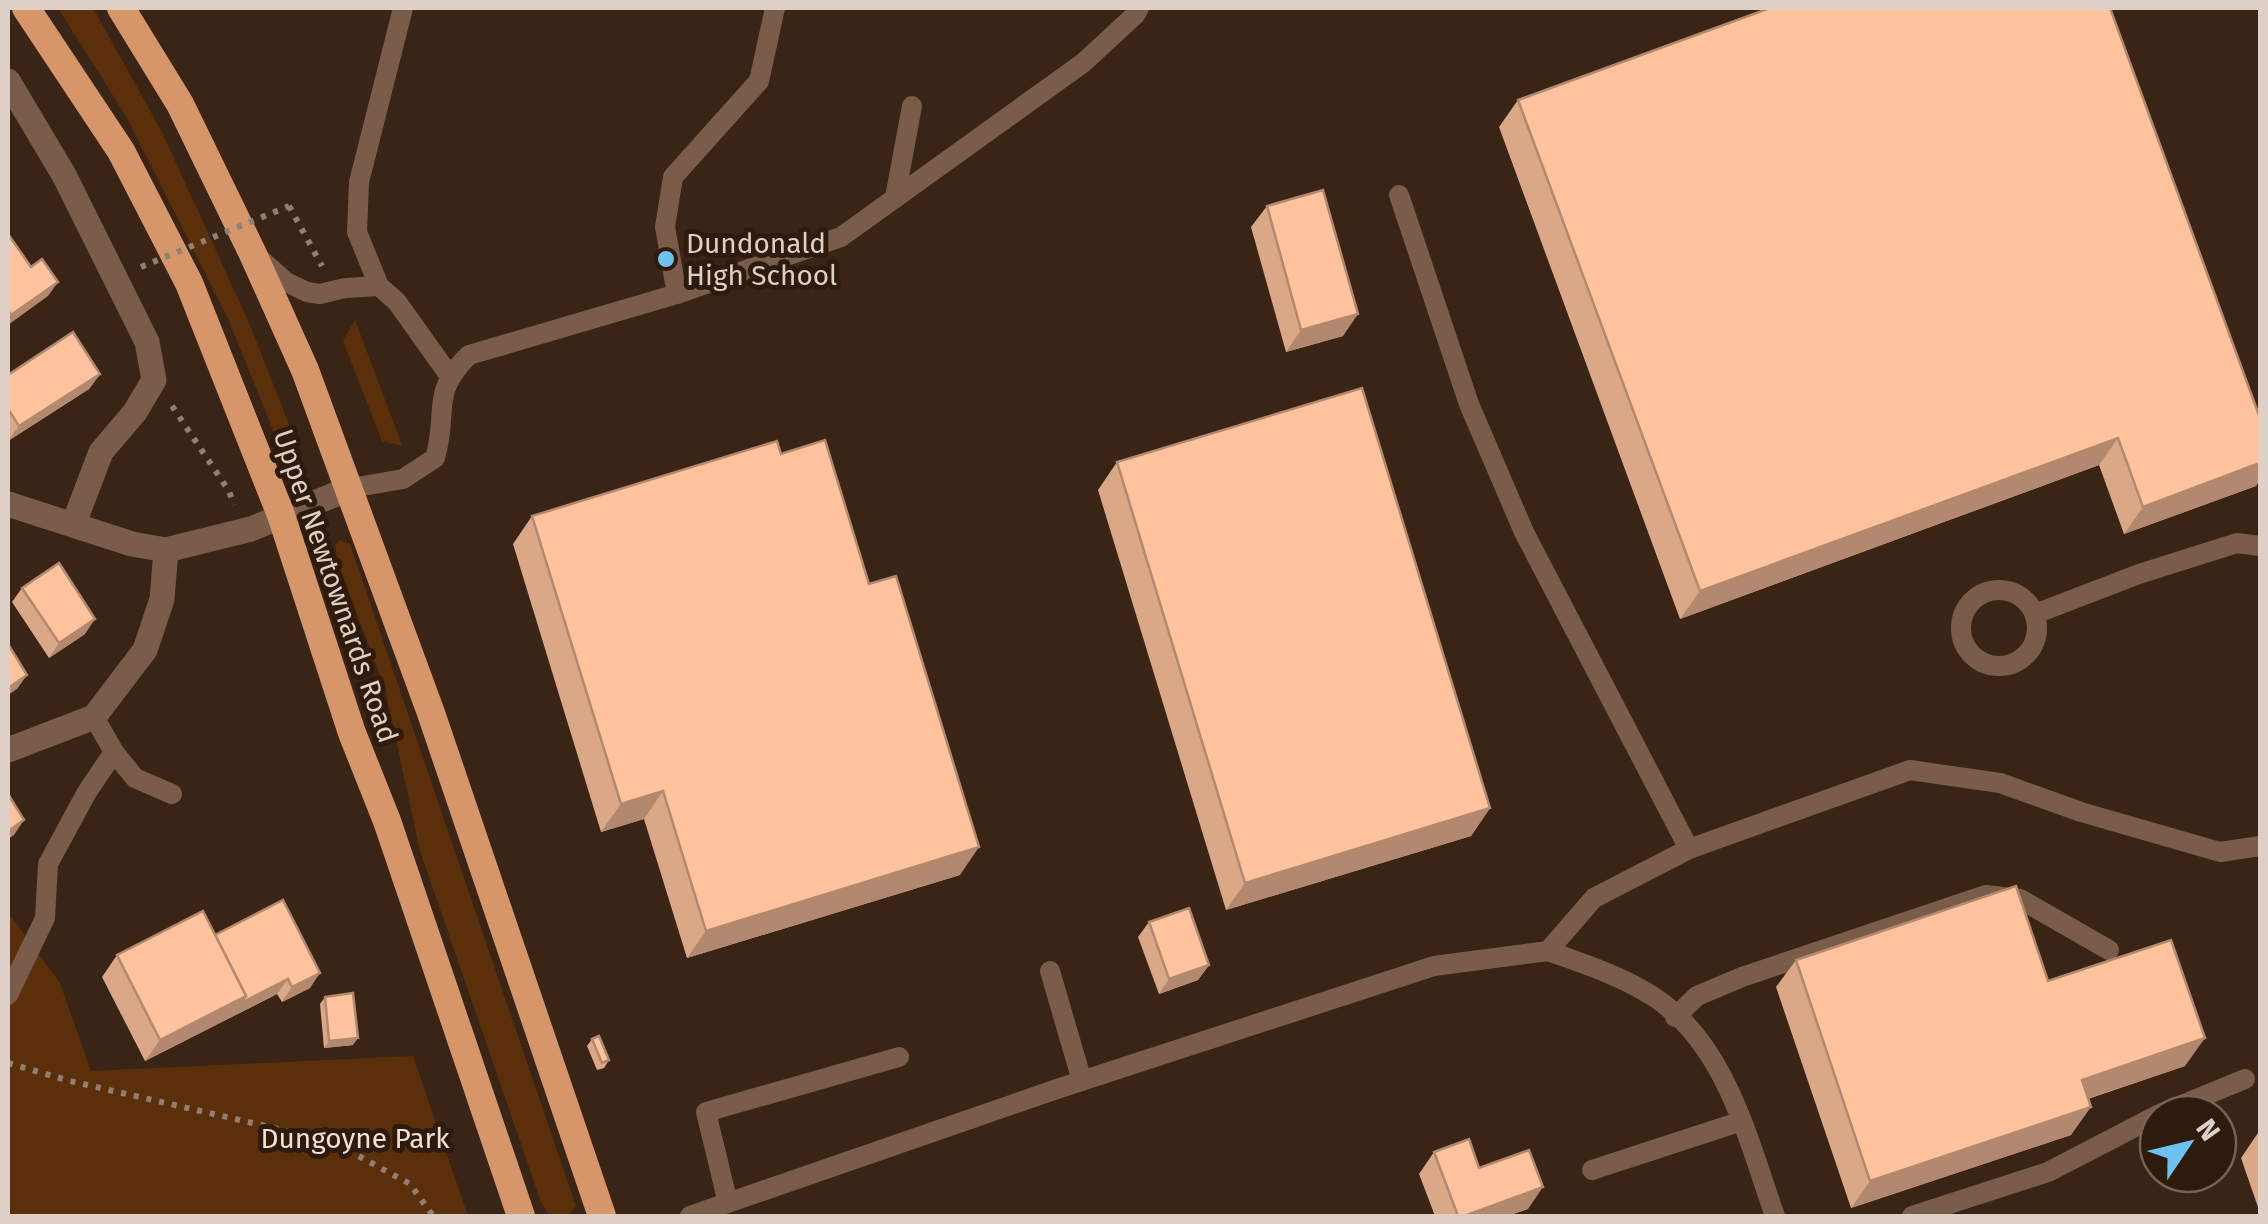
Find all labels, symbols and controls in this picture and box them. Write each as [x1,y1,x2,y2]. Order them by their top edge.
place label: Dundonald High School [686,227,837,292]
marker: Dundonald High School [655,248,677,270]
street label: Upper Newtownards Road [266,425,405,747]
north arrow [2138,1094,2238,1194]
text: N [2189,1113,2227,1147]
park label: Dungoyne Park [260,1122,450,1155]

